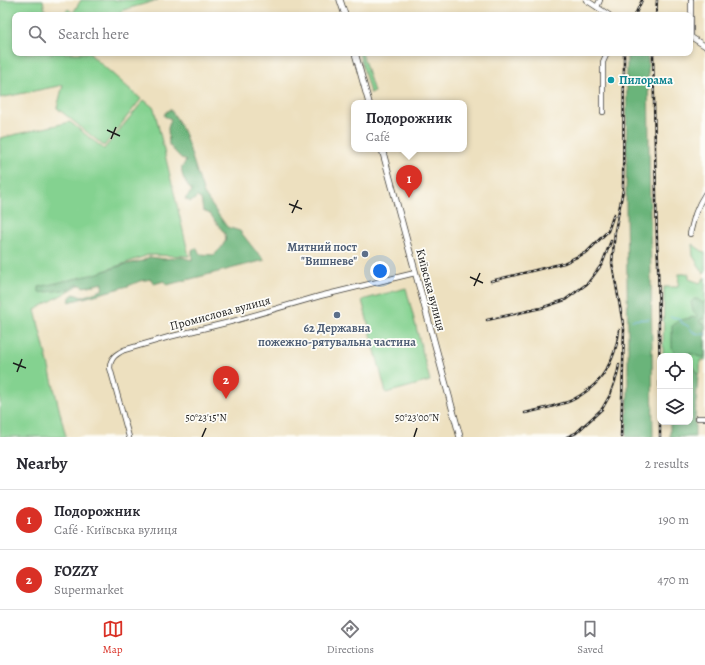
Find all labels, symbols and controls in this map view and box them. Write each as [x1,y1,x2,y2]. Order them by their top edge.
search box [12,12,693,56]
icon: search [26,23,48,45]
text: Search here [58,24,129,44]
place label: Пилорама [619,72,673,88]
marker: Пилорама [606,75,616,85]
popup [351,100,467,152]
text: Подорожник [366,108,452,128]
text: Café [366,128,390,145]
pin: 1 [396,165,422,198]
place label: Митний пост "Вишневе" [287,239,358,269]
street label: Київська вулиця [412,247,450,333]
marker: Митний пост "Вишневе" [360,249,370,259]
your location [370,261,390,281]
street label: Промислова вулиця [168,292,272,334]
marker: 62 Державна пожежно-рятувальна частина [332,310,342,320]
place label: 62 Державна пожежно-рятувальна частина [258,320,416,350]
map controls [657,353,693,425]
button: locate [657,353,693,389]
pin: 2 [213,366,239,399]
button: layers [657,389,693,425]
text: 50°23'15"N [185,411,227,424]
text: 50°23'00"N [395,411,439,424]
text: Nearby [16,452,67,475]
text: 2 results [645,455,689,472]
text: Подорожник [54,501,140,521]
text: 1 [27,511,31,528]
text: 190 m [658,511,689,528]
text: Café · Київська вулиця [54,521,178,538]
text: FOZZY [54,561,98,581]
text: 2 [26,571,32,588]
text: 470 m [657,571,689,588]
text: Supermarket [54,581,124,598]
tab: Map [102,618,124,657]
tab: Directions [327,618,374,657]
tab: Saved [577,618,603,657]

